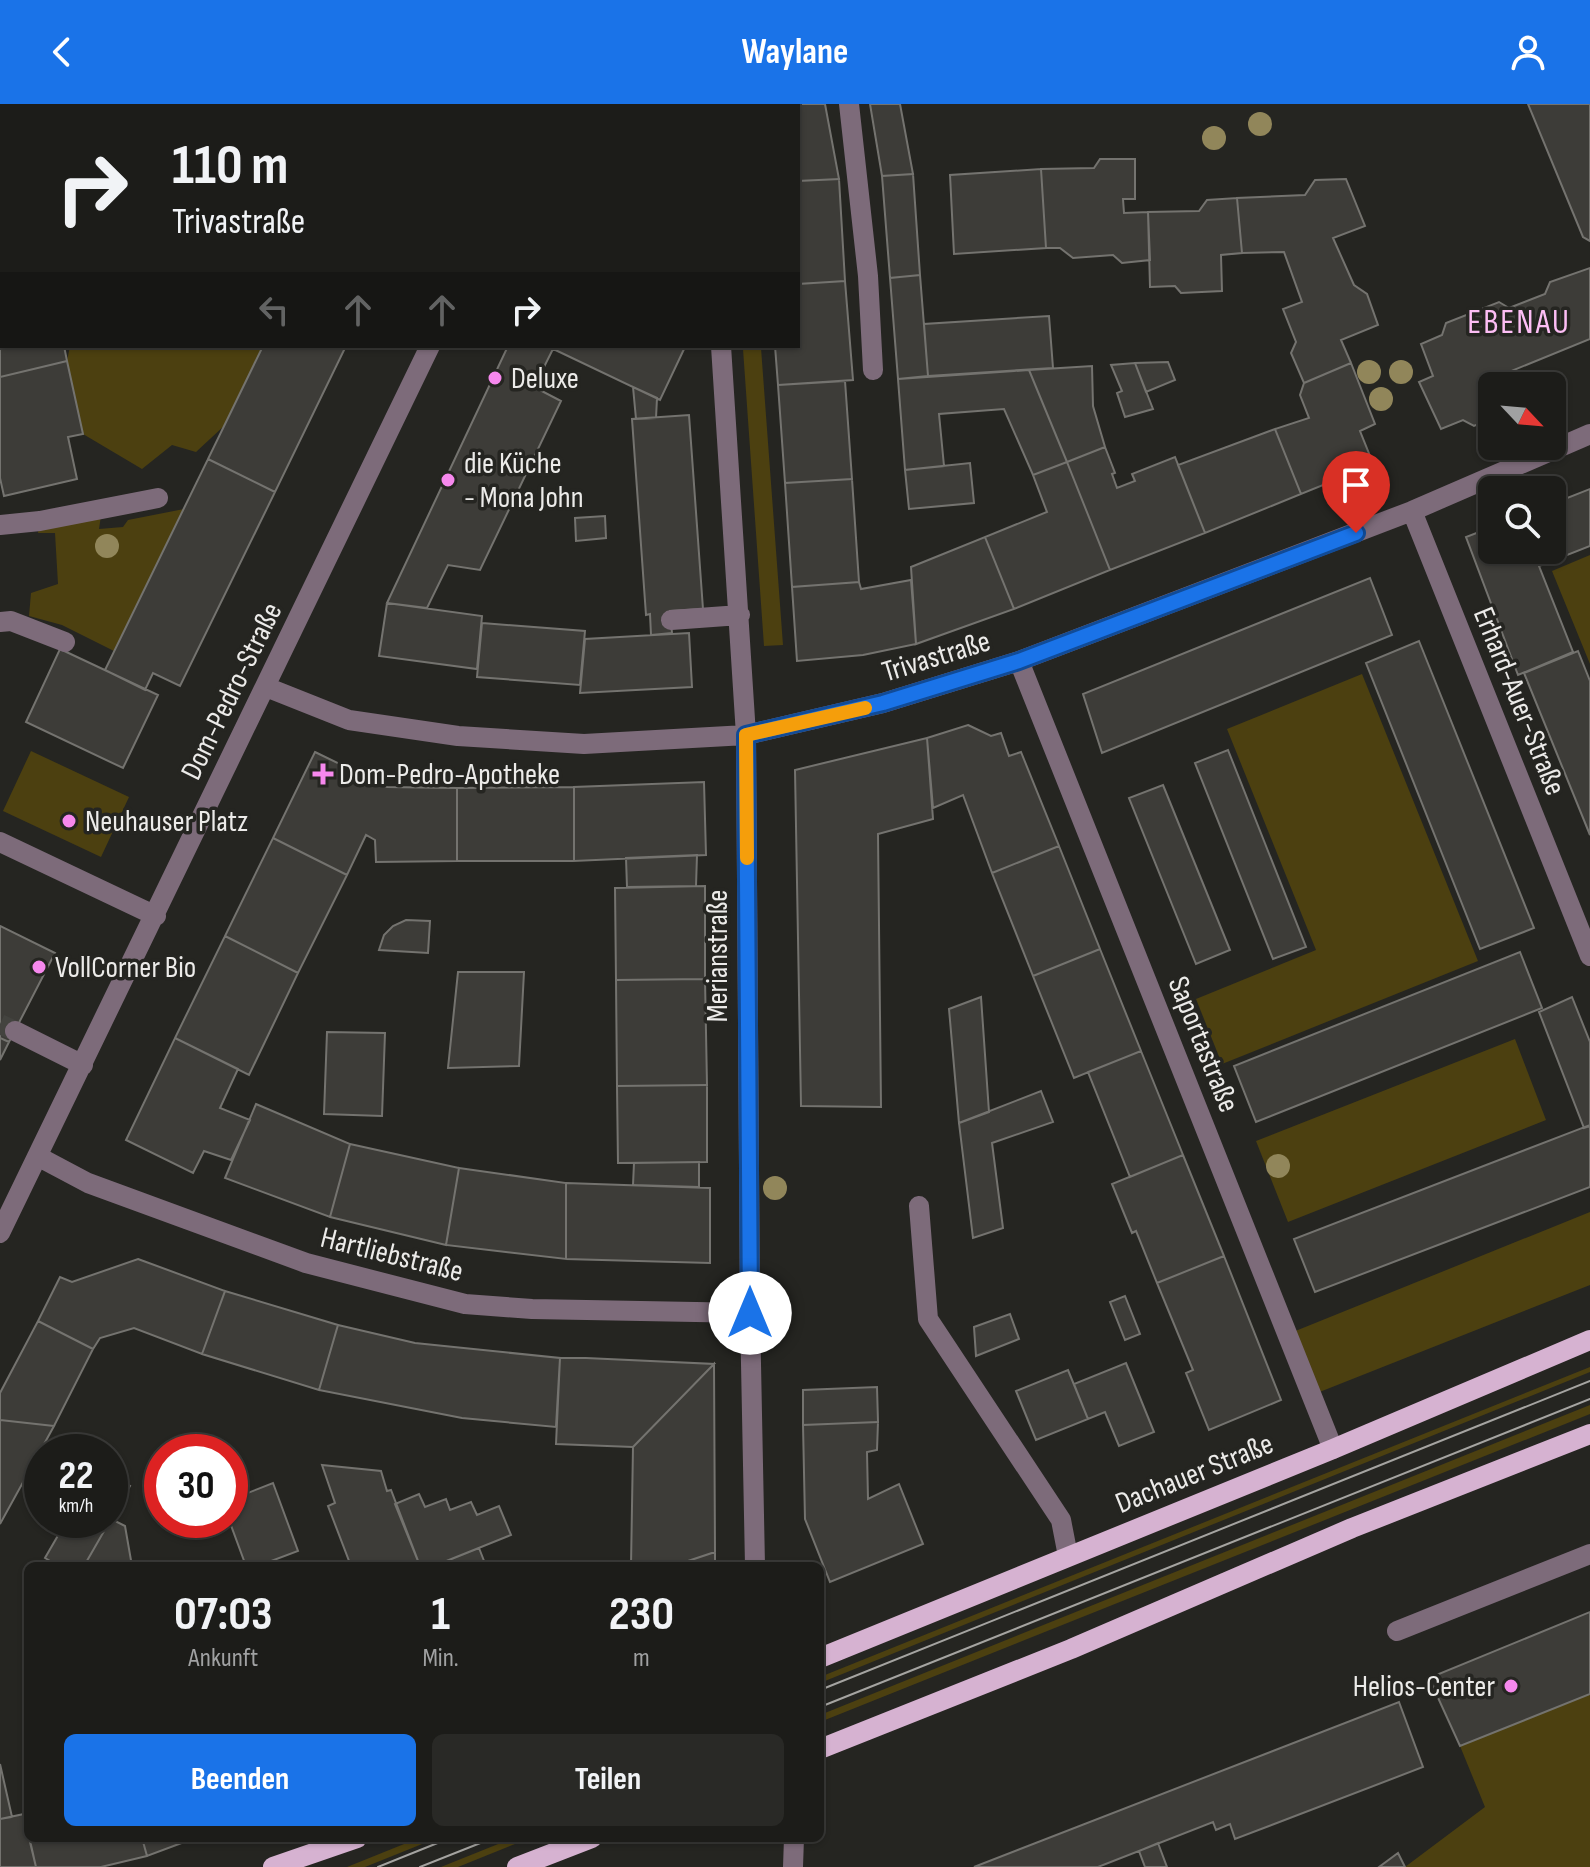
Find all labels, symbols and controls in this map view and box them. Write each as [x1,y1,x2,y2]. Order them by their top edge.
icon: back [40,30,84,74]
icon: person [1506,30,1550,74]
text: Waylane [742,31,848,74]
text: 110 m [172,133,288,200]
icon: right [40,136,144,240]
text: Trivastraße [172,201,305,244]
icon: left [252,288,296,332]
icon: ahead [336,288,380,332]
icon: ahead [420,288,464,332]
icon: right [504,288,548,332]
district label: EBENAU [1467,302,1571,343]
place label: Deluxe [511,361,579,397]
marker: Deluxe [486,369,504,387]
north arrow [1478,372,1566,460]
map controls [1478,372,1566,564]
place label: die Küche - Mona John [464,446,584,516]
pin [1322,451,1390,533]
icon: arrive [1334,463,1378,507]
marker: die Küche - Mona John [439,471,457,489]
button: search [1478,476,1566,564]
street label: Dom-Pedro-Straße [174,597,290,786]
street label: Erhard-Auer-Straße [1465,602,1573,801]
street label: Trivastraße [878,623,995,690]
place label: Dom-Pedro-Apotheke [339,757,560,793]
marker: Dom-Pedro-Apotheke [314,765,332,783]
place label: Neuhauser Platz [85,804,248,840]
marker: Neuhauser Platz [60,812,78,830]
street label: Merianstraße [700,890,736,1022]
place label: VollCorner Bio [55,950,196,986]
marker: VollCorner Bio [30,958,48,976]
street label: Saportastraße [1160,971,1247,1117]
street label: Hartliebstraße [317,1220,467,1290]
position arrow [708,1271,792,1355]
street label: Dachauer Straße [1110,1426,1278,1522]
speed limit sign: 30 [144,1434,248,1538]
text: 22 [58,1452,94,1500]
text: km/h [59,1494,93,1518]
text: 07:03 [174,1586,273,1643]
text: 1 [431,1586,450,1643]
text: 230 [609,1586,674,1643]
text: Ankunft [188,1643,258,1674]
text: Min. [422,1643,459,1674]
text: m [633,1643,650,1674]
place label: Helios-Center [1353,1669,1495,1705]
marker: Helios-Center [1502,1677,1520,1695]
button: Beenden [64,1734,416,1826]
button: Teilen [432,1734,784,1826]

